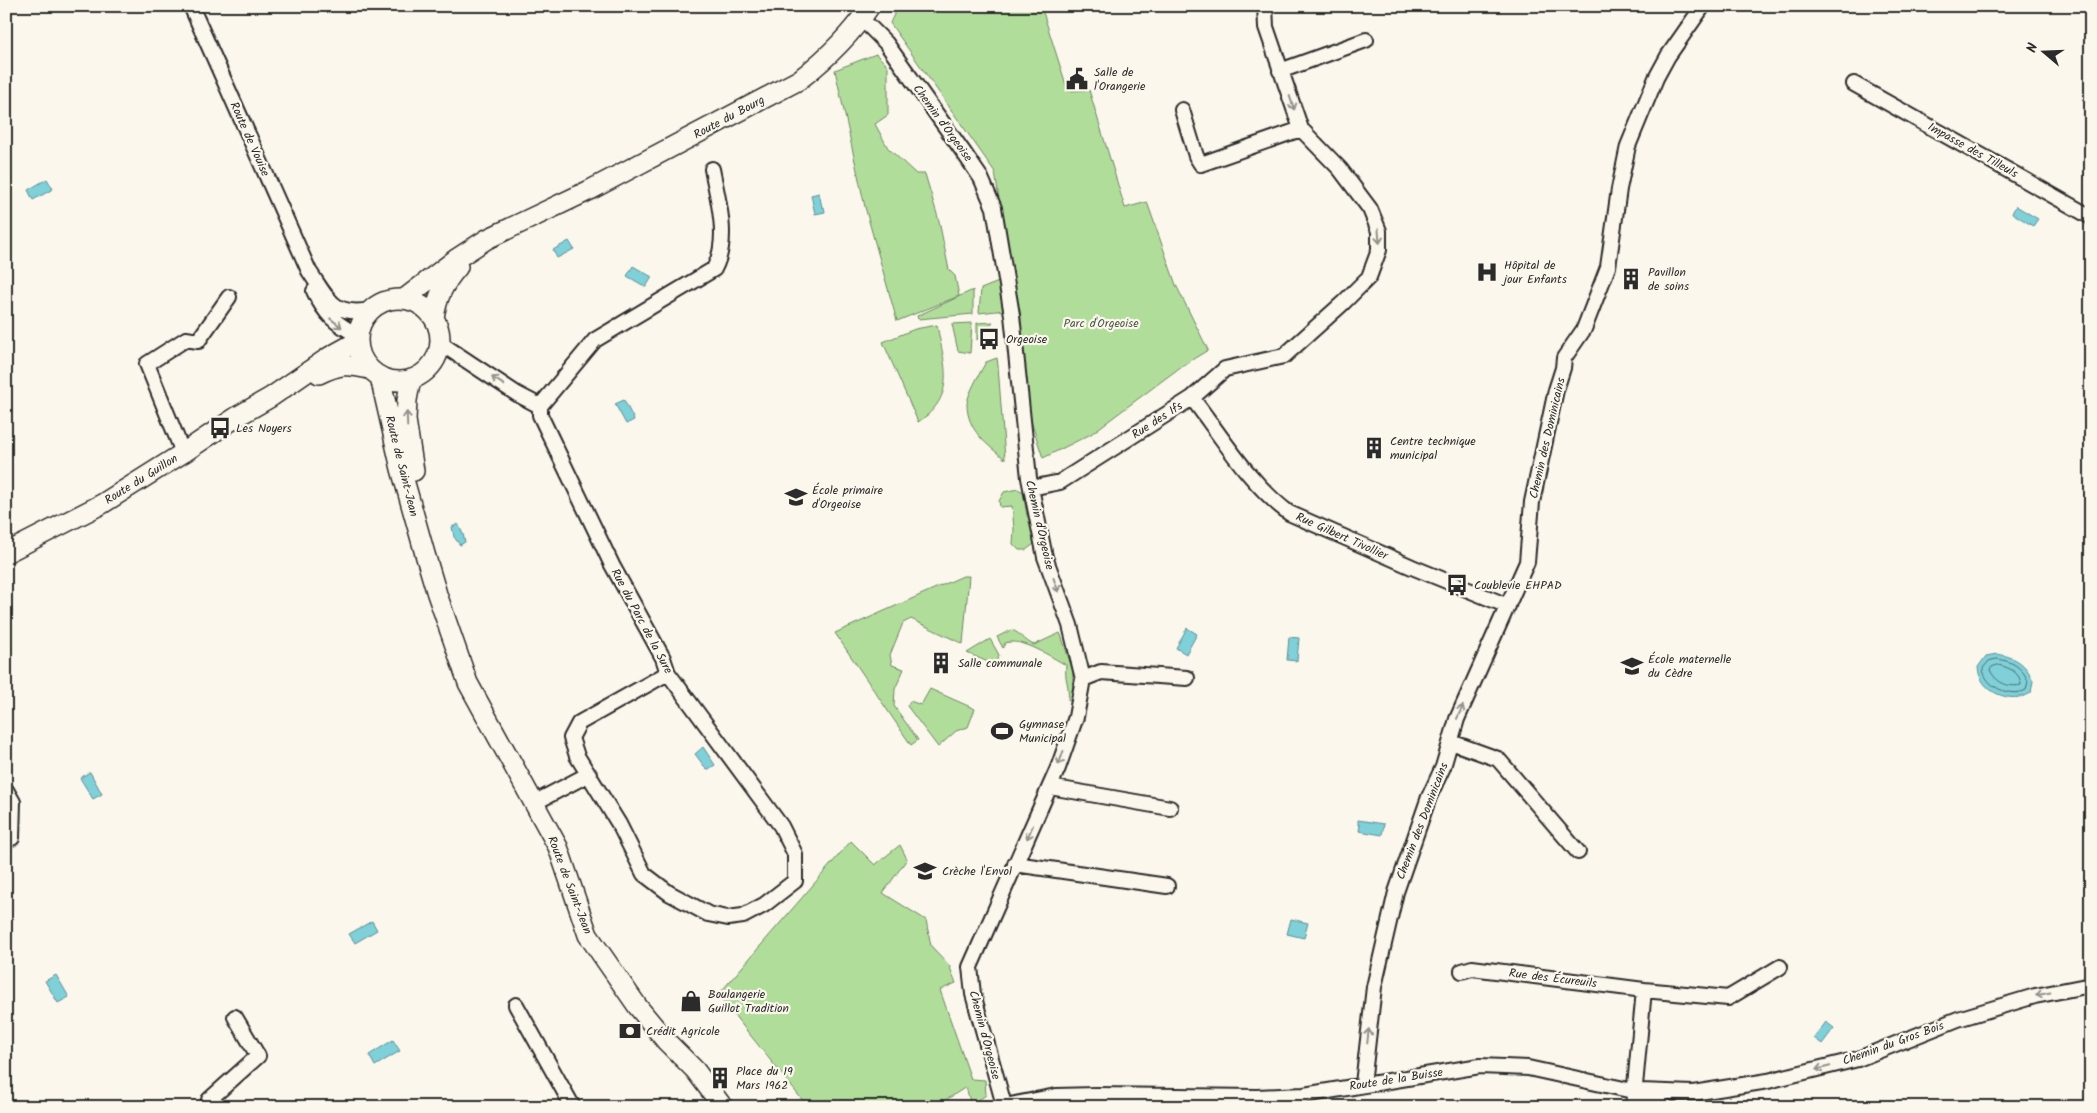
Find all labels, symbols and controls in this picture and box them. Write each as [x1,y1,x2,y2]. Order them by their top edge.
north arrow [2020,28,2070,78]
text: N [2021,40,2045,56]
place label: Salle de l'Orangerie [1094,63,1146,96]
public building icon: Salle de l'Orangerie [1064,66,1090,92]
street label: Chemin d'Orgeoise [908,81,978,166]
street label: Route du Bourg [690,91,768,144]
one-way arrow [1287,95,1297,111]
street label: Route de Vouise [225,99,275,180]
street label: Impasse des Tilleuls [1924,118,2021,183]
one-way arrow [1374,228,1383,244]
place label: Hôpital de jour Enfants [1501,256,1567,289]
hospital icon: Hôpital de jour Enfants [1474,259,1500,285]
place label: Pavillon de soins [1648,263,1689,296]
building icon: Pavillon de soins [1618,266,1644,292]
park label: Parc d'Orgeoise [1063,314,1139,333]
one-way arrow [329,317,342,328]
bus stop icon: Orgeoise [976,326,1002,352]
place label: Orgeoise [1006,330,1048,349]
one-way arrow [491,376,505,386]
street label: Chemin des Dominicains [1524,376,1571,501]
street label: Rue des Ifs [1128,397,1187,444]
one-way arrow [402,412,412,428]
street label: Route de Saint-Jean [380,414,423,519]
bus stop icon: Les Noyers [207,415,233,441]
place label: Les Noyers [236,419,292,438]
place label: Centre technique municipal [1390,432,1476,465]
building icon: Centre technique municipal [1361,435,1387,461]
street label: Route du Guillon [101,449,182,510]
street label: Chemin d'Orgeoise [1020,478,1059,572]
place label: École primaire d'Orgeoise [812,481,884,514]
school or university icon: École primaire d'Orgeoise [783,484,809,510]
street label: Rue Gilbert Tivollier [1293,508,1392,566]
street label: Rue du Parc de la Sure [606,565,678,678]
bus stop icon: Coublevie EHPAD [1444,572,1470,598]
place label: Coublevie EHPAD [1474,576,1562,595]
one-way arrow [1052,577,1061,593]
building icon: Salle communale [928,650,954,676]
place label: École maternelle du Cèdre [1648,650,1732,683]
school or university icon: École maternelle du Cèdre [1619,653,1645,679]
place label: Salle communale [958,654,1043,673]
one-way arrow [1456,705,1466,720]
place label: Gymnase Municipal [1019,715,1066,748]
sports icon: Gymnase Municipal [989,718,1015,744]
one-way arrow [1056,750,1066,766]
street label: Chemin des Dominicains [1391,760,1454,883]
one-way arrow [1025,824,1034,839]
street label: Route de Saint-Jean [542,833,597,937]
school or university icon: Crèche l'Envol [912,858,938,884]
place label: Crèche l'Envol [942,862,1012,881]
street label: Rue des Écureuils [1508,964,1598,993]
place label: Boulangerie Guillot Tradition [708,985,789,1018]
shop icon: Boulangerie Guillot Tradition [678,988,704,1014]
street label: Chemin d'Orgeoise [963,988,1006,1082]
one-way arrow [2035,990,2051,999]
street label: Chemin du Gros Bois [1840,1016,1947,1071]
bank icon: Crédit Agricole [617,1018,643,1044]
place label: Crédit Agricole [646,1022,720,1041]
one-way arrow [1363,1028,1373,1044]
place label: Place du 19 Mars 1962 [736,1062,793,1095]
street label: Route de la Buisse [1348,1063,1445,1096]
one-way arrow [1815,1063,1831,1073]
building icon: Place du 19 Mars 1962 [707,1065,733,1091]

